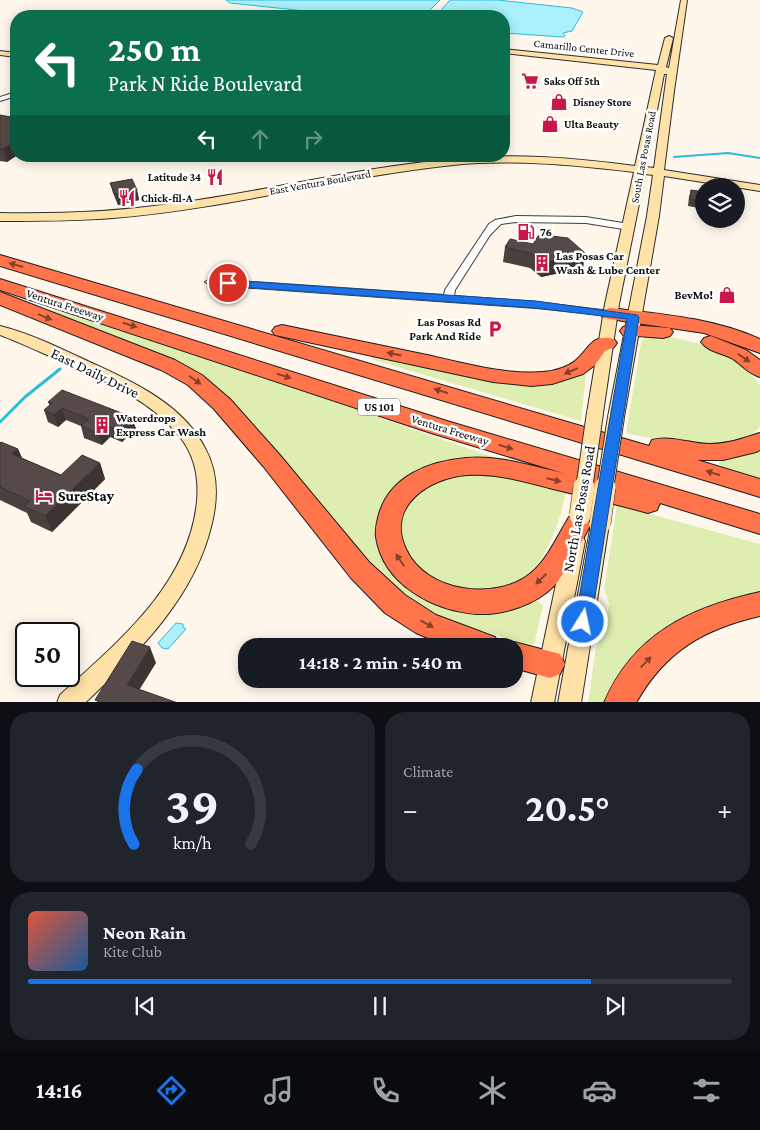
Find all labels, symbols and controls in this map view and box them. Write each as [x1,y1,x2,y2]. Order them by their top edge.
icon: left [25,30,90,95]
text: 250 m [108,30,201,69]
street label: Camarillo Center Drive [533,37,635,59]
text: Park N Ride Boulevard [108,71,302,96]
supermarket icon: Saks Off 5th [520,71,540,91]
place label: Saks Off 5th [544,75,600,87]
shop icon: Disney Store [549,92,569,112]
place label: Disney Store [573,96,631,108]
street label: South Las Posas Road [628,110,658,204]
shop icon: Ulta Beauty [540,114,560,134]
place label: Ulta Beauty [564,118,619,130]
icon: left [193,125,221,153]
icon: ahead [246,125,274,153]
icon: right [299,125,327,153]
restaurant icon: Latitude 34 [205,167,225,187]
street label: East Ventura Boulevard [268,167,372,197]
place label: Latitude 34 [148,171,201,183]
map controls [695,178,745,228]
button: layers [695,178,745,228]
restaurant icon: Chick-fil-A [117,188,137,208]
place label: Chick-fil-A [141,192,193,204]
fuel station icon: 76 [516,222,536,242]
place label: 76 [540,225,552,239]
place label: Las Posas Car Wash & Lube Center [555,249,660,277]
building icon: Las Posas Car Wash & Lube Center [532,253,552,273]
one-way arrow [8,260,23,268]
pin [207,262,249,304]
icon: arrive [214,269,242,297]
shop icon: BevMo! [717,285,737,305]
street label: Ventura Freeway [25,286,106,324]
place label: BevMo! [674,288,713,302]
one-way arrow [38,313,52,321]
place label: Las Posas Rd Park And Ride [409,315,481,343]
parking icon: Las Posas Rd Park And Ride [485,319,505,339]
one-way arrow [122,322,137,329]
street label: East Daily Drive [48,345,142,402]
one-way arrow [386,350,402,358]
one-way arrow [737,353,751,363]
one-way arrow [564,368,578,376]
one-way arrow [277,372,292,380]
one-way arrow [188,375,202,385]
one-way arrow [433,386,448,394]
road number: US 101 [358,398,400,416]
place label: Waterdrops Express Car Wash [115,411,206,439]
street label: Ventura Freeway [410,412,491,449]
building icon: Waterdrops Express Car Wash [92,415,112,435]
one-way arrow [498,443,513,451]
street label: North Las Posas Road [560,444,598,573]
one-way arrow [706,469,721,477]
one-way arrow [547,476,562,484]
hotel icon: SureStay [34,486,54,506]
place label: SureStay [58,488,115,504]
one-way arrow [395,553,404,566]
one-way arrow [536,573,548,585]
position arrow [556,595,608,647]
one-way arrow [420,619,434,628]
speed limit sign: 50 [15,622,80,687]
text: 14:18 · 2 min · 540 m [299,652,462,673]
one-way arrow [640,657,652,669]
text: Climate [403,763,453,780]
text: 39 [166,776,219,834]
text: 20.5° [525,787,610,829]
text: − [403,794,418,825]
text: + [717,794,732,825]
text: km/h [173,833,212,853]
text: Neon Rain [103,922,186,943]
text: Kite Club [103,943,162,960]
icon: previous [131,992,159,1020]
icon: pause [366,992,394,1020]
icon: next [601,992,629,1020]
icon: directions [154,1073,189,1108]
icon: music [261,1073,296,1108]
icon: phone [368,1073,403,1108]
icon: climate [475,1073,510,1108]
icon: car [582,1073,617,1108]
icon: filters [689,1073,724,1108]
text: 14:16 [36,1078,82,1103]

